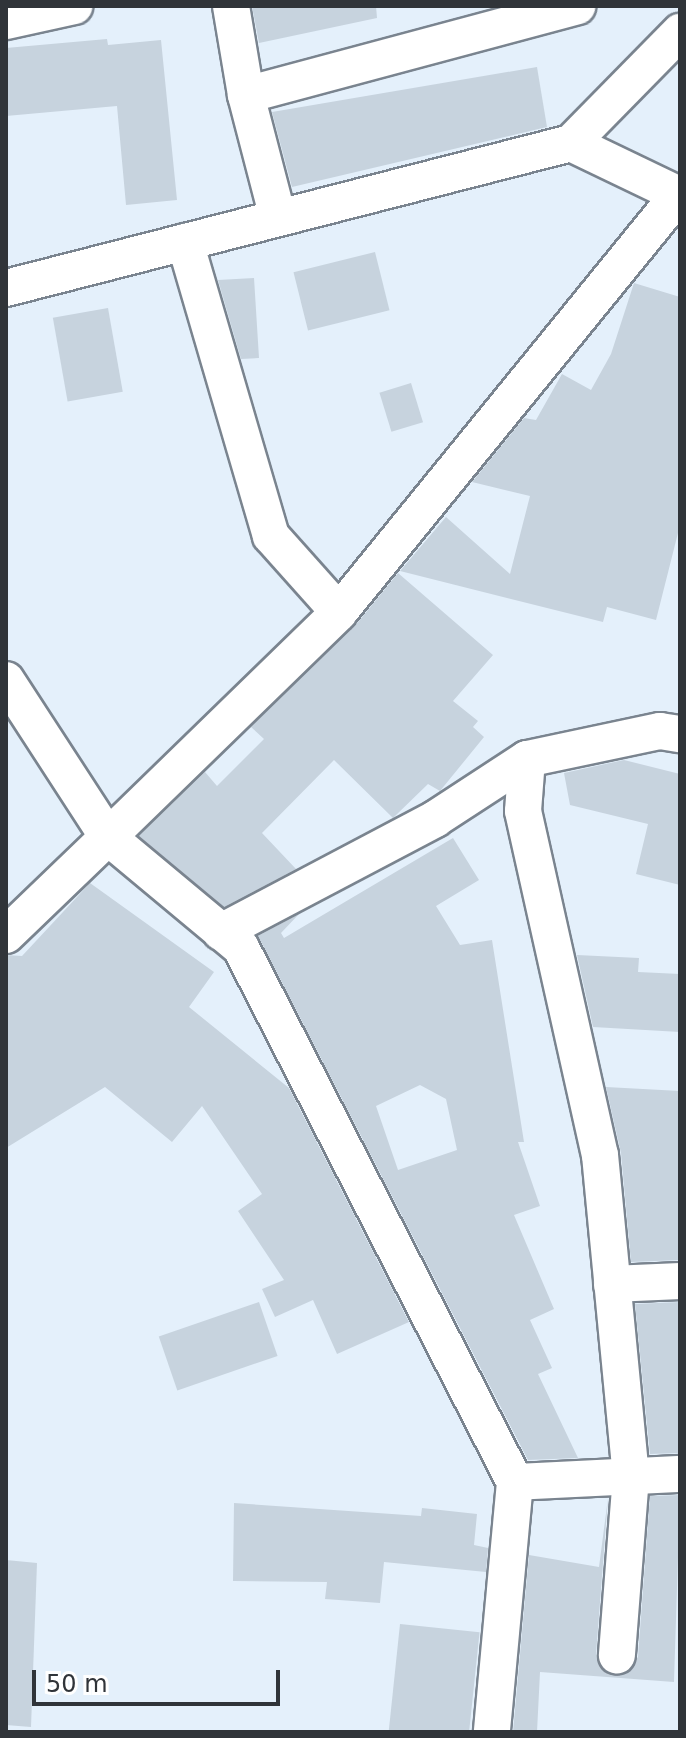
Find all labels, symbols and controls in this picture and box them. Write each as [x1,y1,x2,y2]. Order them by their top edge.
scale bar [36,1654,284,1704]
text: 50 m [46,1670,108,1698]

